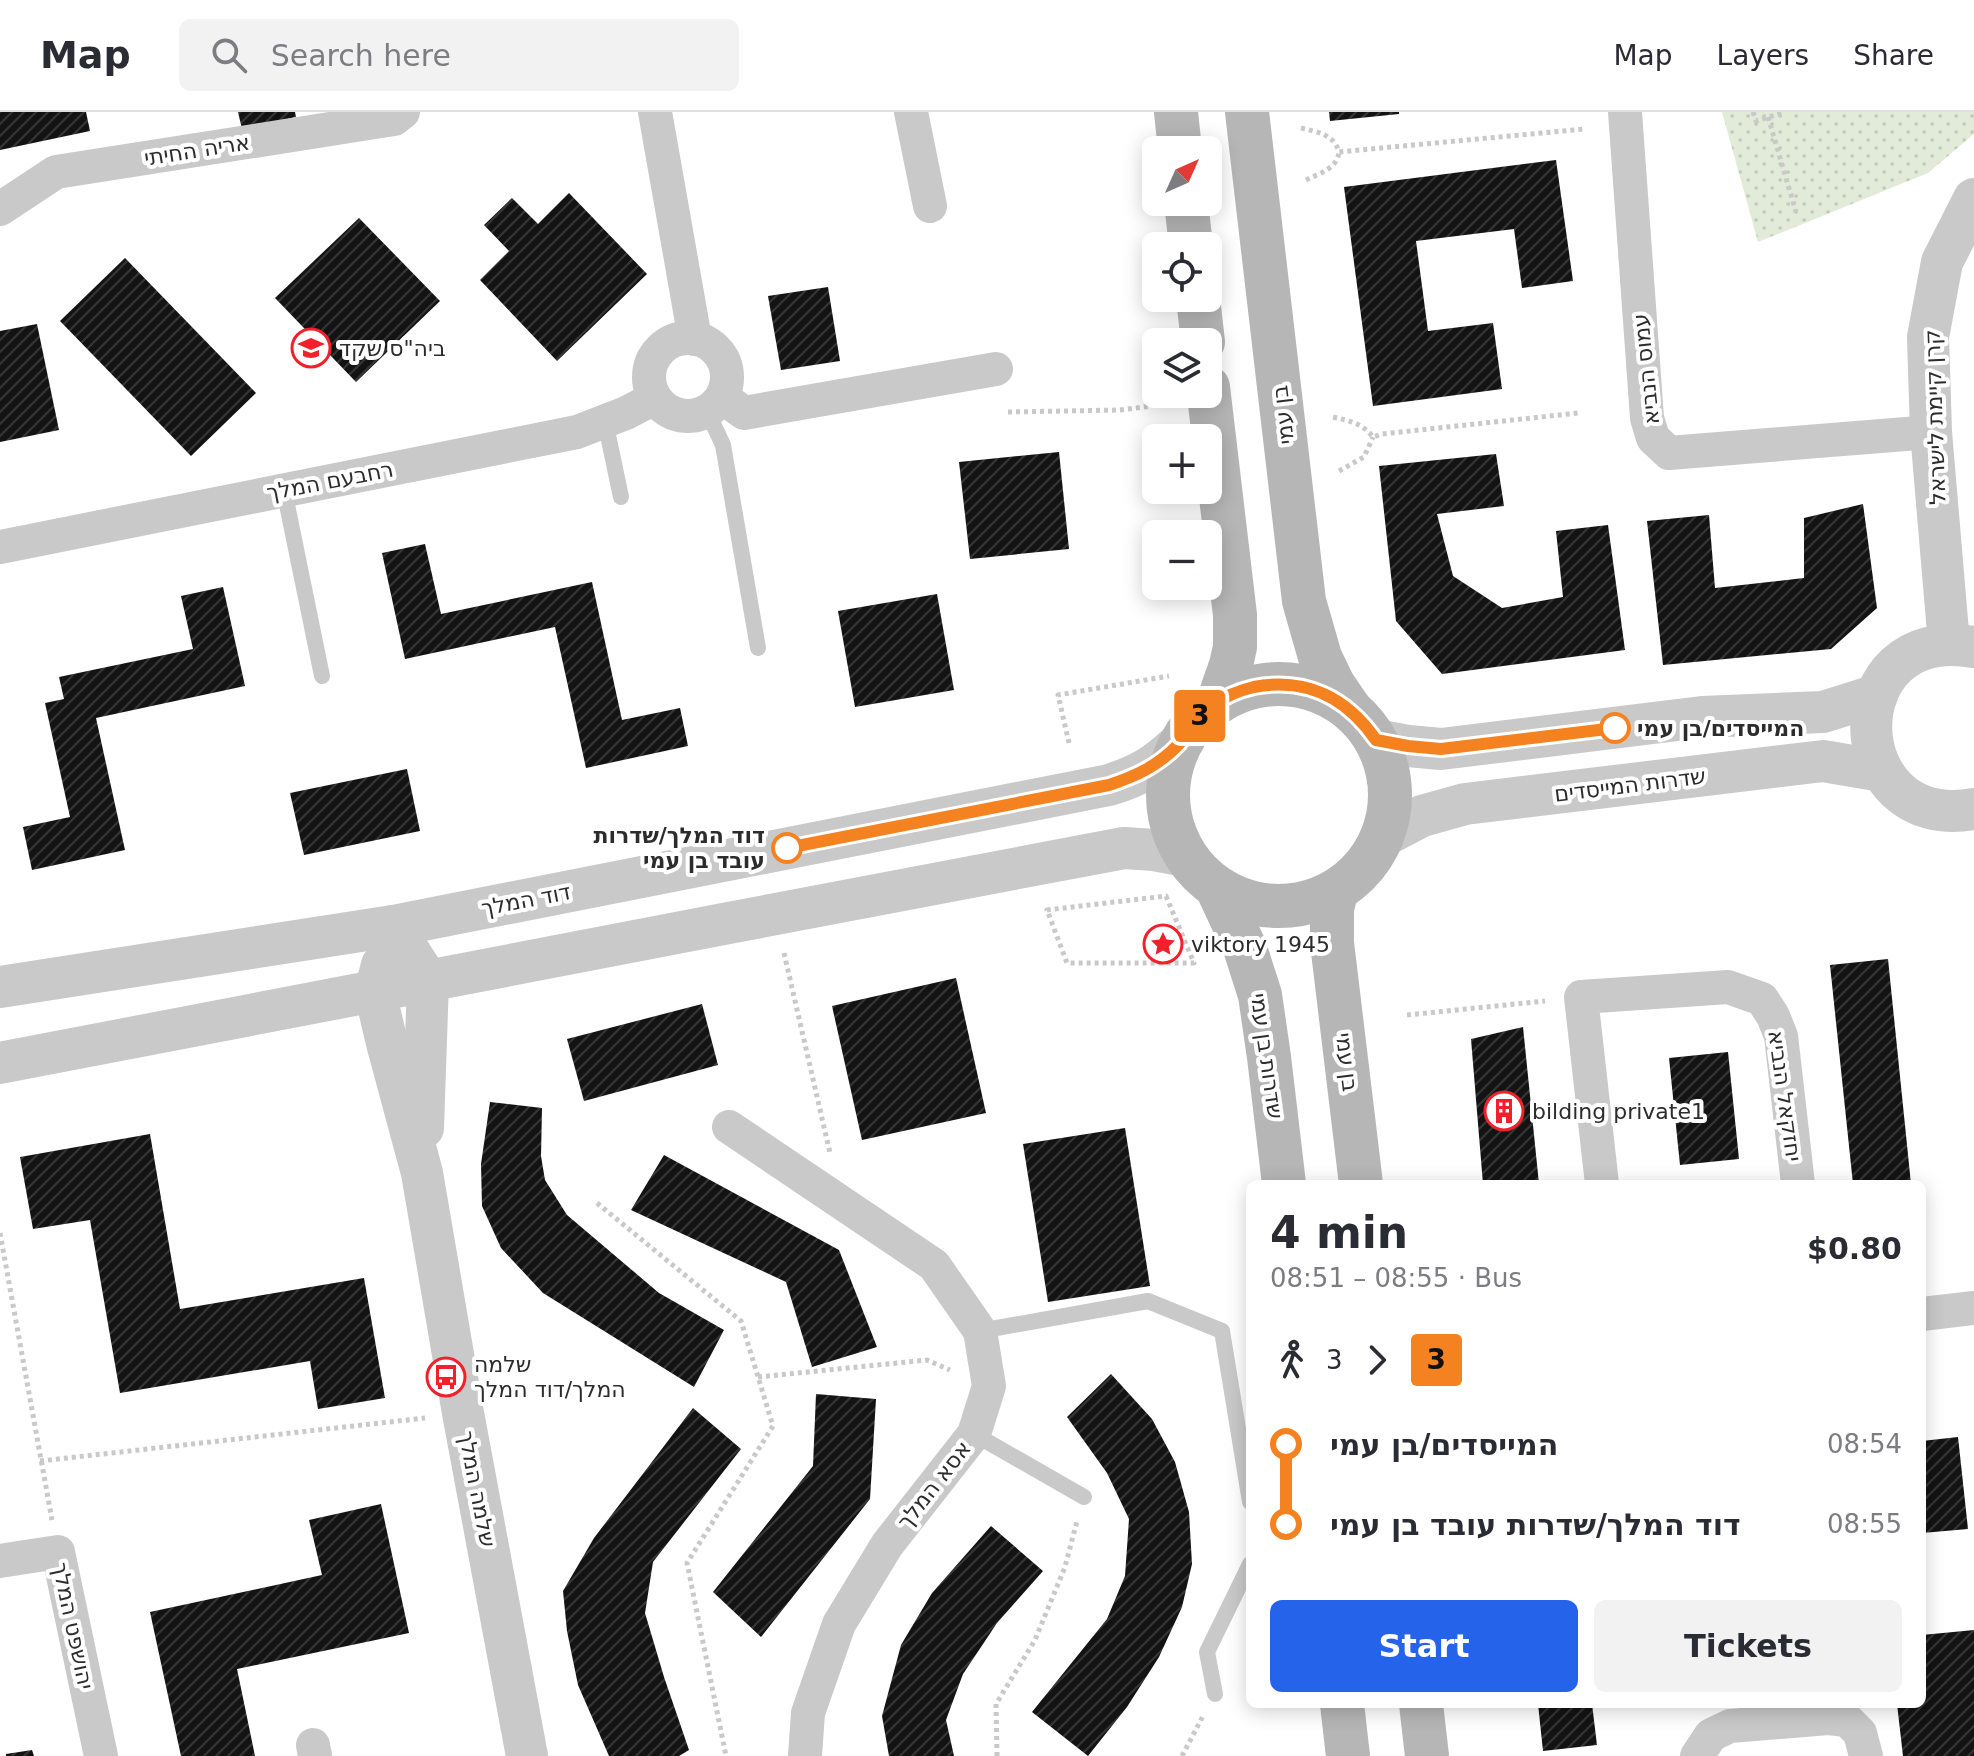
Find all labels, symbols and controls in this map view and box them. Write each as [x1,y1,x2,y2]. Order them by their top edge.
search box [179,19,739,91]
text: Map [40,33,131,77]
icon: search [207,33,251,77]
text: Search here [271,38,451,73]
text: Map [1613,39,1673,72]
text: Layers [1717,39,1809,72]
text: Share [1853,39,1934,72]
street label: אריה החיתי [142,129,252,171]
north arrow [1142,136,1222,216]
map controls [1142,136,1222,600]
button: locate [1142,232,1222,312]
street label: עמוס הנביא [1628,312,1664,426]
school or university icon: ביה"ס שקד [290,327,332,369]
button: layers [1142,328,1222,408]
street label: קרן קיימת לישראל [1919,329,1951,505]
place label: ביה"ס שקד [339,336,446,361]
street label: בן עמי [1267,384,1299,446]
button: + [1142,424,1222,504]
street label: רחבעם המלך [265,456,395,506]
button: − [1142,520,1222,600]
line badge: 3 [1174,690,1226,742]
text: 3 [1190,699,1210,732]
marker: המייסדים/בן עמי [1600,713,1630,743]
place label: המייסדים/בן עמי [1637,716,1804,741]
street label: שדרות המייסדים [1553,763,1707,807]
place label: דוד המלך/שדרות עובד בן עמי [593,823,765,873]
marker: דוד המלך/שדרות עובד בן עמי [772,833,802,863]
street label: דוד המלך [479,879,573,921]
place icon: viktory 1945 [1142,923,1184,965]
place label: viktory 1945 [1191,932,1330,957]
street label: שדרות בן עמי [1246,991,1288,1121]
street label: יחזקאל הנביא [1763,1029,1807,1163]
street label: בן עמי [1331,1031,1363,1093]
building icon: bilding private1 [1483,1090,1525,1132]
place label: bilding private1 [1532,1099,1705,1124]
text: 4 min [1270,1207,1408,1258]
text: $0.80 [1807,1231,1902,1266]
text: 08:51 – 08:55 · Bus [1270,1263,1522,1293]
icon: walk [1270,1338,1314,1382]
icon: forward [1355,1338,1399,1382]
text: 3 [1427,1343,1446,1376]
text: 3 [1326,1345,1343,1375]
place label: שלמה המלך/דוד המלך [474,1352,626,1402]
bus stop icon: שלמה המלך/דוד המלך [425,1356,467,1398]
text: המייסדים/בן עמי [1330,1427,1558,1462]
street label: שלמה המלך [453,1429,501,1549]
text: 08:54 [1827,1429,1902,1459]
street label: אסא המלך [892,1436,976,1534]
text: דוד המלך/שדרות עובד בן עמי [1330,1507,1741,1542]
text: 08:55 [1827,1509,1902,1539]
street label: יהושפט המלך [47,1560,99,1692]
button: Start [1270,1600,1578,1692]
button: Tickets [1594,1600,1902,1692]

